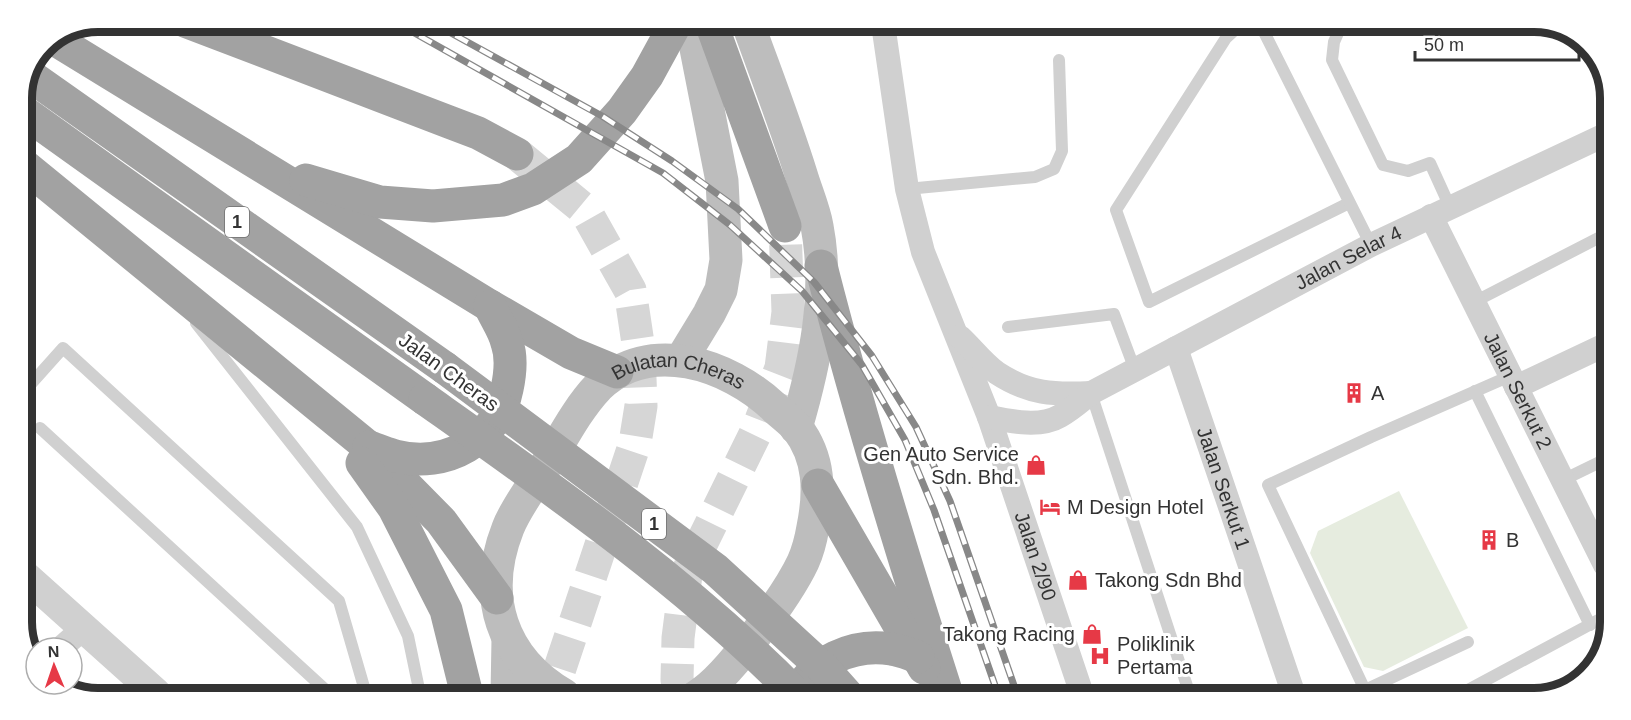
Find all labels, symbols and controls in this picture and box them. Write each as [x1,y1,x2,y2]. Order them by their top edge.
scale bar [1415,24,1578,62]
text: 50 m [1424,35,1464,55]
road number: 1 [225,207,249,237]
street label: Jalan Selar 4 [1291,221,1405,294]
street label: Jalan Cheras [395,328,503,416]
street label: Jalan Serkut 2 [1480,328,1556,453]
street label: Bulatan Cheras [608,349,749,393]
building icon: A [1342,381,1366,405]
place label: A [1371,382,1385,404]
street label: Jalan Serkut 1 [1193,424,1255,552]
place label: Gen Auto Service Sdn. Bhd. [863,443,1019,488]
shop icon: Gen Auto Service Sdn. Bhd. [1024,453,1048,477]
hotel icon: M Design Hotel [1038,495,1062,519]
place label: M Design Hotel [1067,496,1204,518]
road number: 1 [642,509,666,539]
street label: Jalan 2/90 [1011,509,1061,603]
building icon: B [1477,528,1501,552]
place label: B [1506,529,1519,551]
shop icon: Takong Sdn Bhd [1066,568,1090,592]
place label: Takong Sdn Bhd [1095,569,1242,591]
shop icon: Takong Racing [1080,622,1104,646]
place label: Takong Racing [943,623,1075,645]
place label: Poliklinik Pertama [1117,633,1196,678]
north arrow [24,636,84,696]
text: N [47,643,60,660]
hospital icon: Poliklinik Pertama [1088,644,1112,668]

